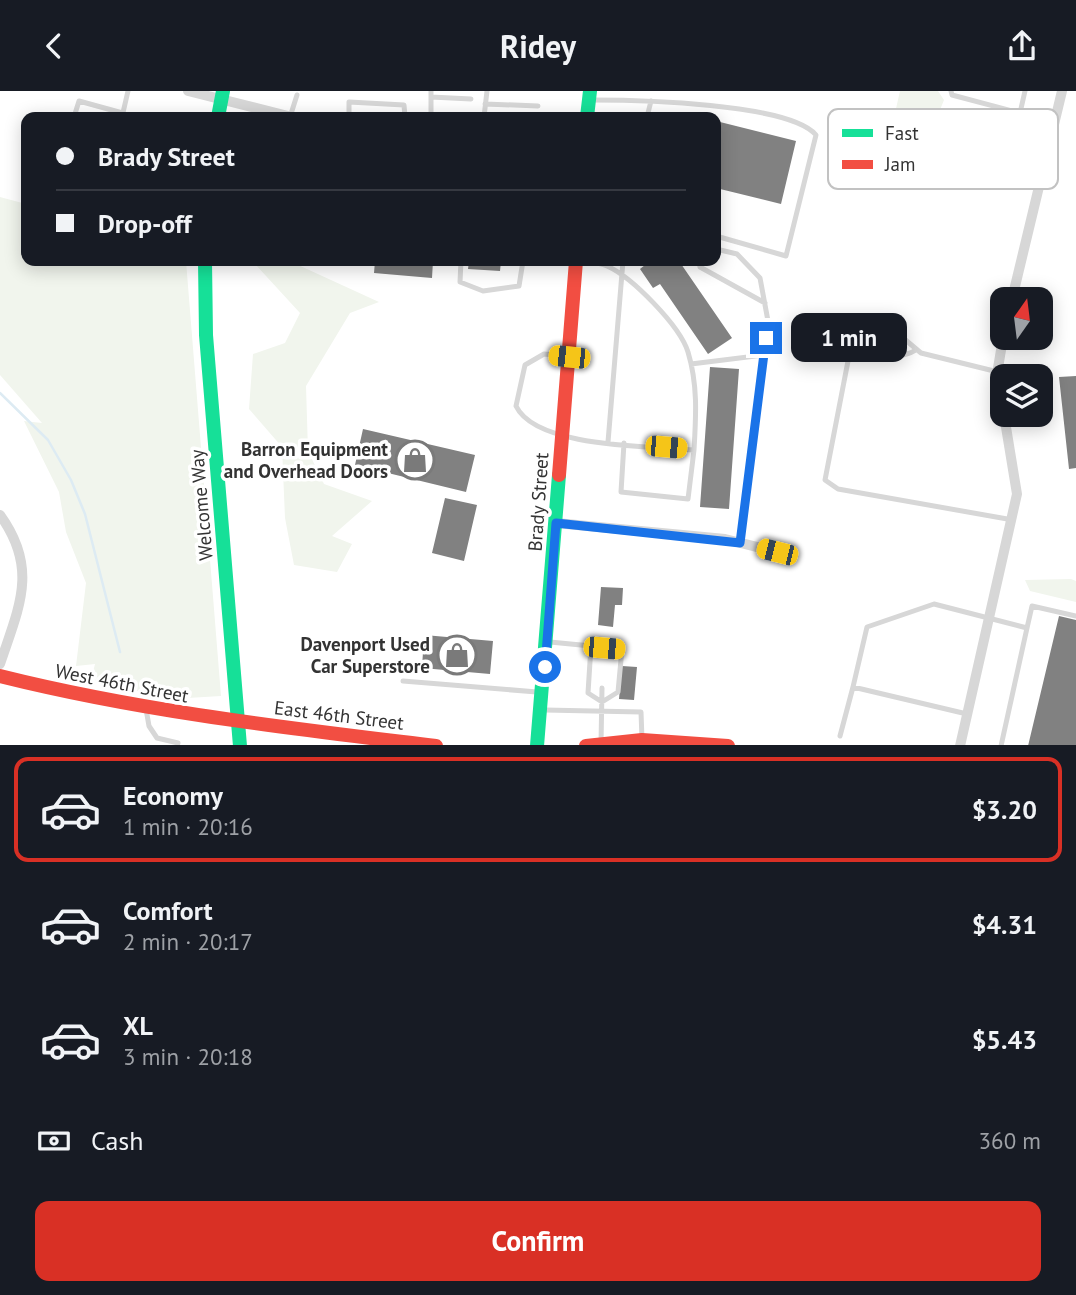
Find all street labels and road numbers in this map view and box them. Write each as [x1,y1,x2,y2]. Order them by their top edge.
street label: Welcome Way [184,448,218,562]
street label: Brady Street [523,451,553,552]
street label: West 46th Street [53,658,191,708]
street label: East 46th Street [273,695,406,735]

